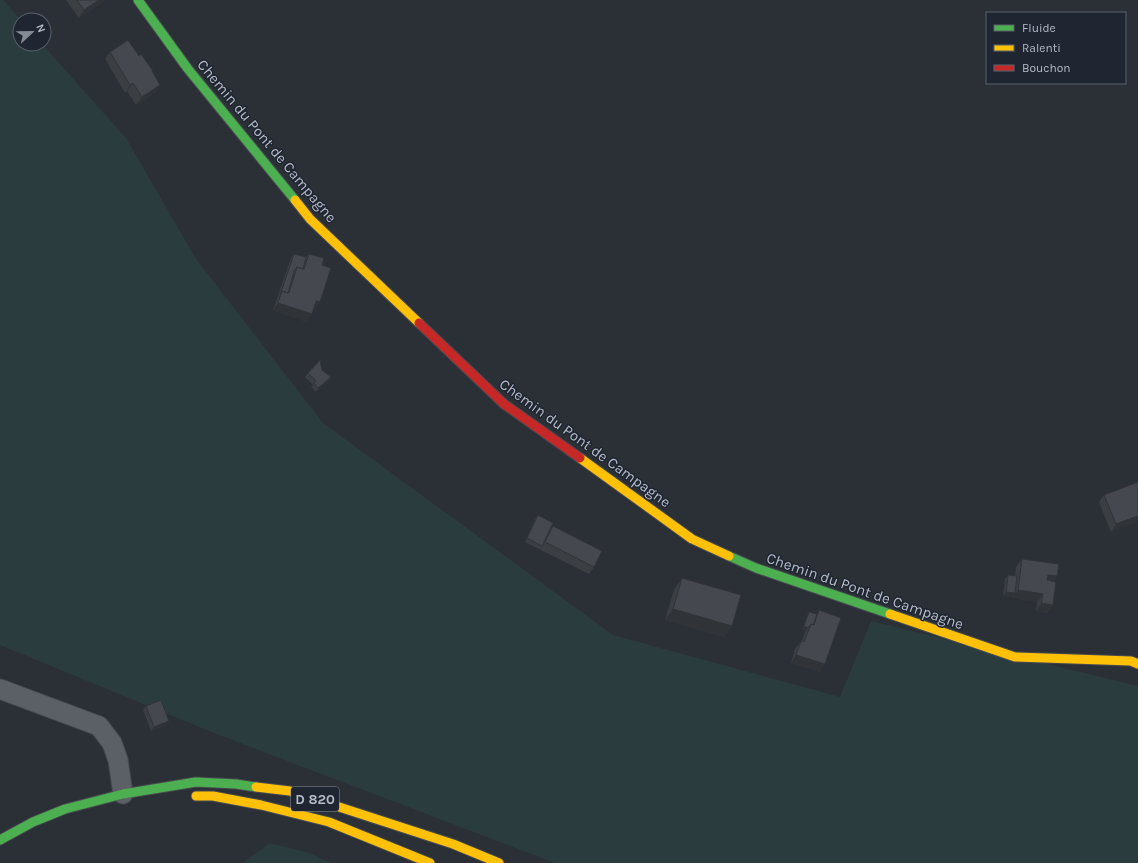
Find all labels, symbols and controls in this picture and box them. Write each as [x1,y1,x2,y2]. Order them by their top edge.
north arrow [12,12,52,52]
legend [986,12,1126,84]
text: Fluide [1022,21,1056,35]
text: N [33,22,48,35]
text: Ralenti [1022,41,1061,55]
street label: Chemin du Pont de Campagne [193,56,341,226]
text: Bouchon [1022,61,1071,75]
street label: Chemin du Pont de Campagne [496,375,674,511]
street label: Chemin du Pont de Campagne [764,549,966,633]
road number: D 820 [291,787,339,811]

